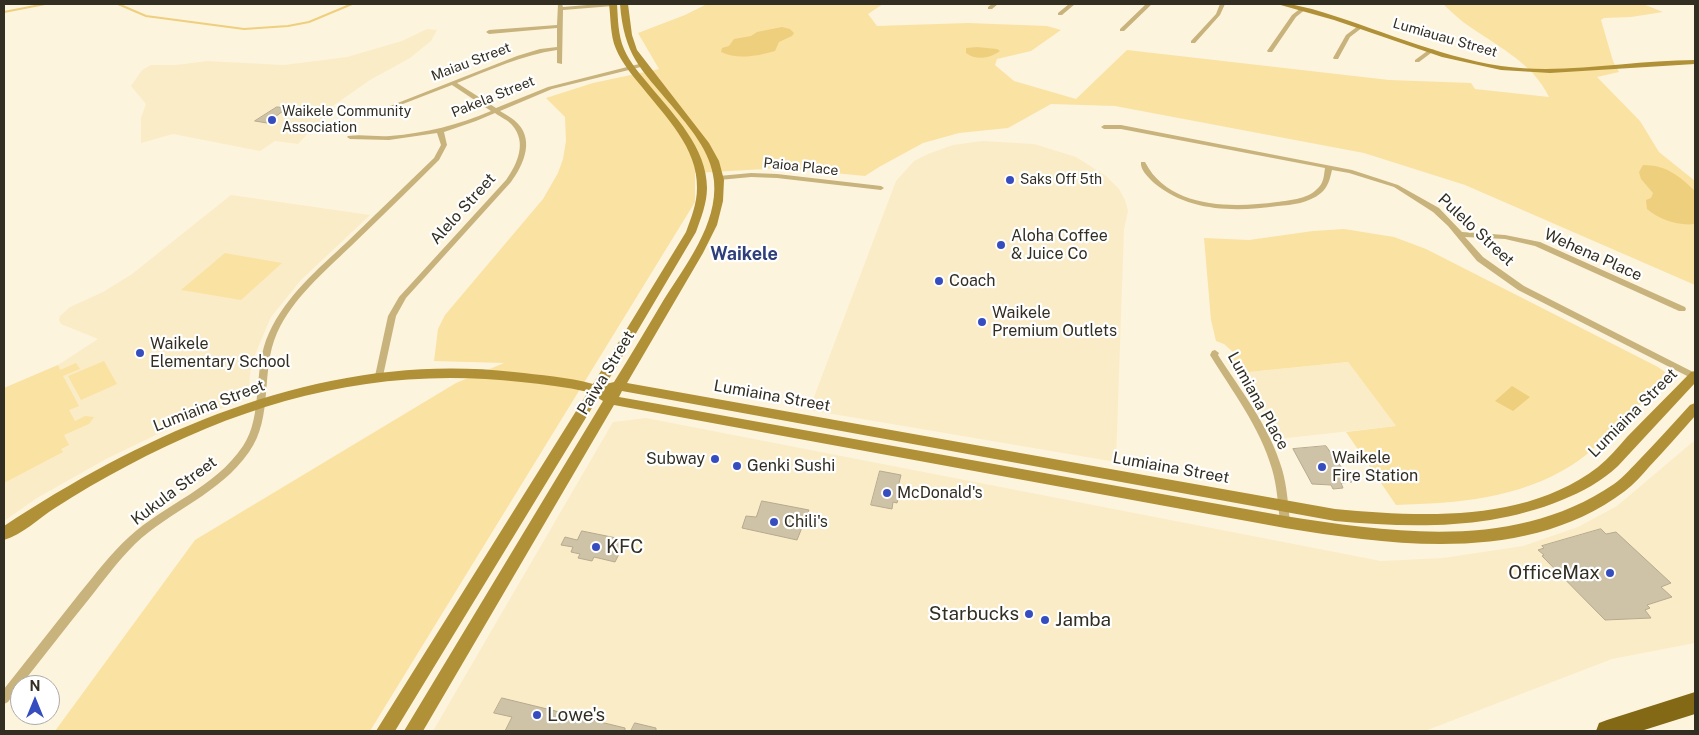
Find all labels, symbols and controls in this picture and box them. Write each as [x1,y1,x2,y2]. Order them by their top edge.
street label: Lumiauau Street [1391,15,1499,61]
street label: Maiau Street [429,39,513,85]
street label: Pakela Street [449,73,537,121]
place label: Waikele Community Association [282,104,411,136]
marker: Waikele Community Association [266,114,278,126]
street label: Paioa Place [763,155,839,179]
street label: Alelo Street [426,170,500,248]
place label: Saks Off 5th [1020,172,1102,188]
marker: Saks Off 5th [1004,174,1016,186]
street label: Pulelo Street [1434,190,1518,270]
street label: Wehena Place [1541,225,1645,285]
place label: Aloha Coffee & Juice Co [1011,226,1108,264]
marker: Aloha Coffee & Juice Co [995,239,1007,251]
district label: Waikele [710,243,778,265]
place label: Coach [949,271,996,291]
marker: Coach [933,275,945,287]
place label: Waikele Premium Outlets [992,303,1117,341]
marker: Waikele Premium Outlets [976,316,988,328]
street label: Paiwa Street [573,328,639,418]
place label: Waikele Elementary School [150,334,290,372]
marker: Waikele Elementary School [134,347,146,359]
street label: Lumiana Place [1223,349,1293,453]
street label: Lumiaina Street [1584,364,1682,462]
street label: Lumiaina Street [150,376,268,436]
street label: Lumiaina Street [712,376,832,416]
street label: Lumiaina Street [1111,448,1231,488]
place label: Waikele Fire Station [1332,448,1418,486]
place label: Subway [646,449,705,469]
street label: Kukula Street [127,453,221,529]
marker: Subway [709,453,721,465]
place label: Genki Sushi [747,456,835,476]
marker: Genki Sushi [731,460,743,472]
marker: Waikele Fire Station [1316,461,1328,473]
place label: McDonald's [897,483,983,503]
marker: McDonald's [881,487,893,499]
place label: Chili's [784,512,828,532]
marker: Chili's [768,516,780,528]
place label: KFC [606,536,643,558]
marker: KFC [590,541,602,553]
place label: OfficeMax [1508,562,1600,584]
marker: OfficeMax [1604,567,1616,579]
place label: Starbucks [929,603,1019,625]
marker: Starbucks [1023,608,1035,620]
place label: Jamba [1055,609,1111,631]
marker: Jamba [1039,614,1051,626]
north arrow [10,675,60,725]
text: N [30,678,40,694]
place label: Lowe's [547,704,605,726]
marker: Lowe's [531,709,543,721]

